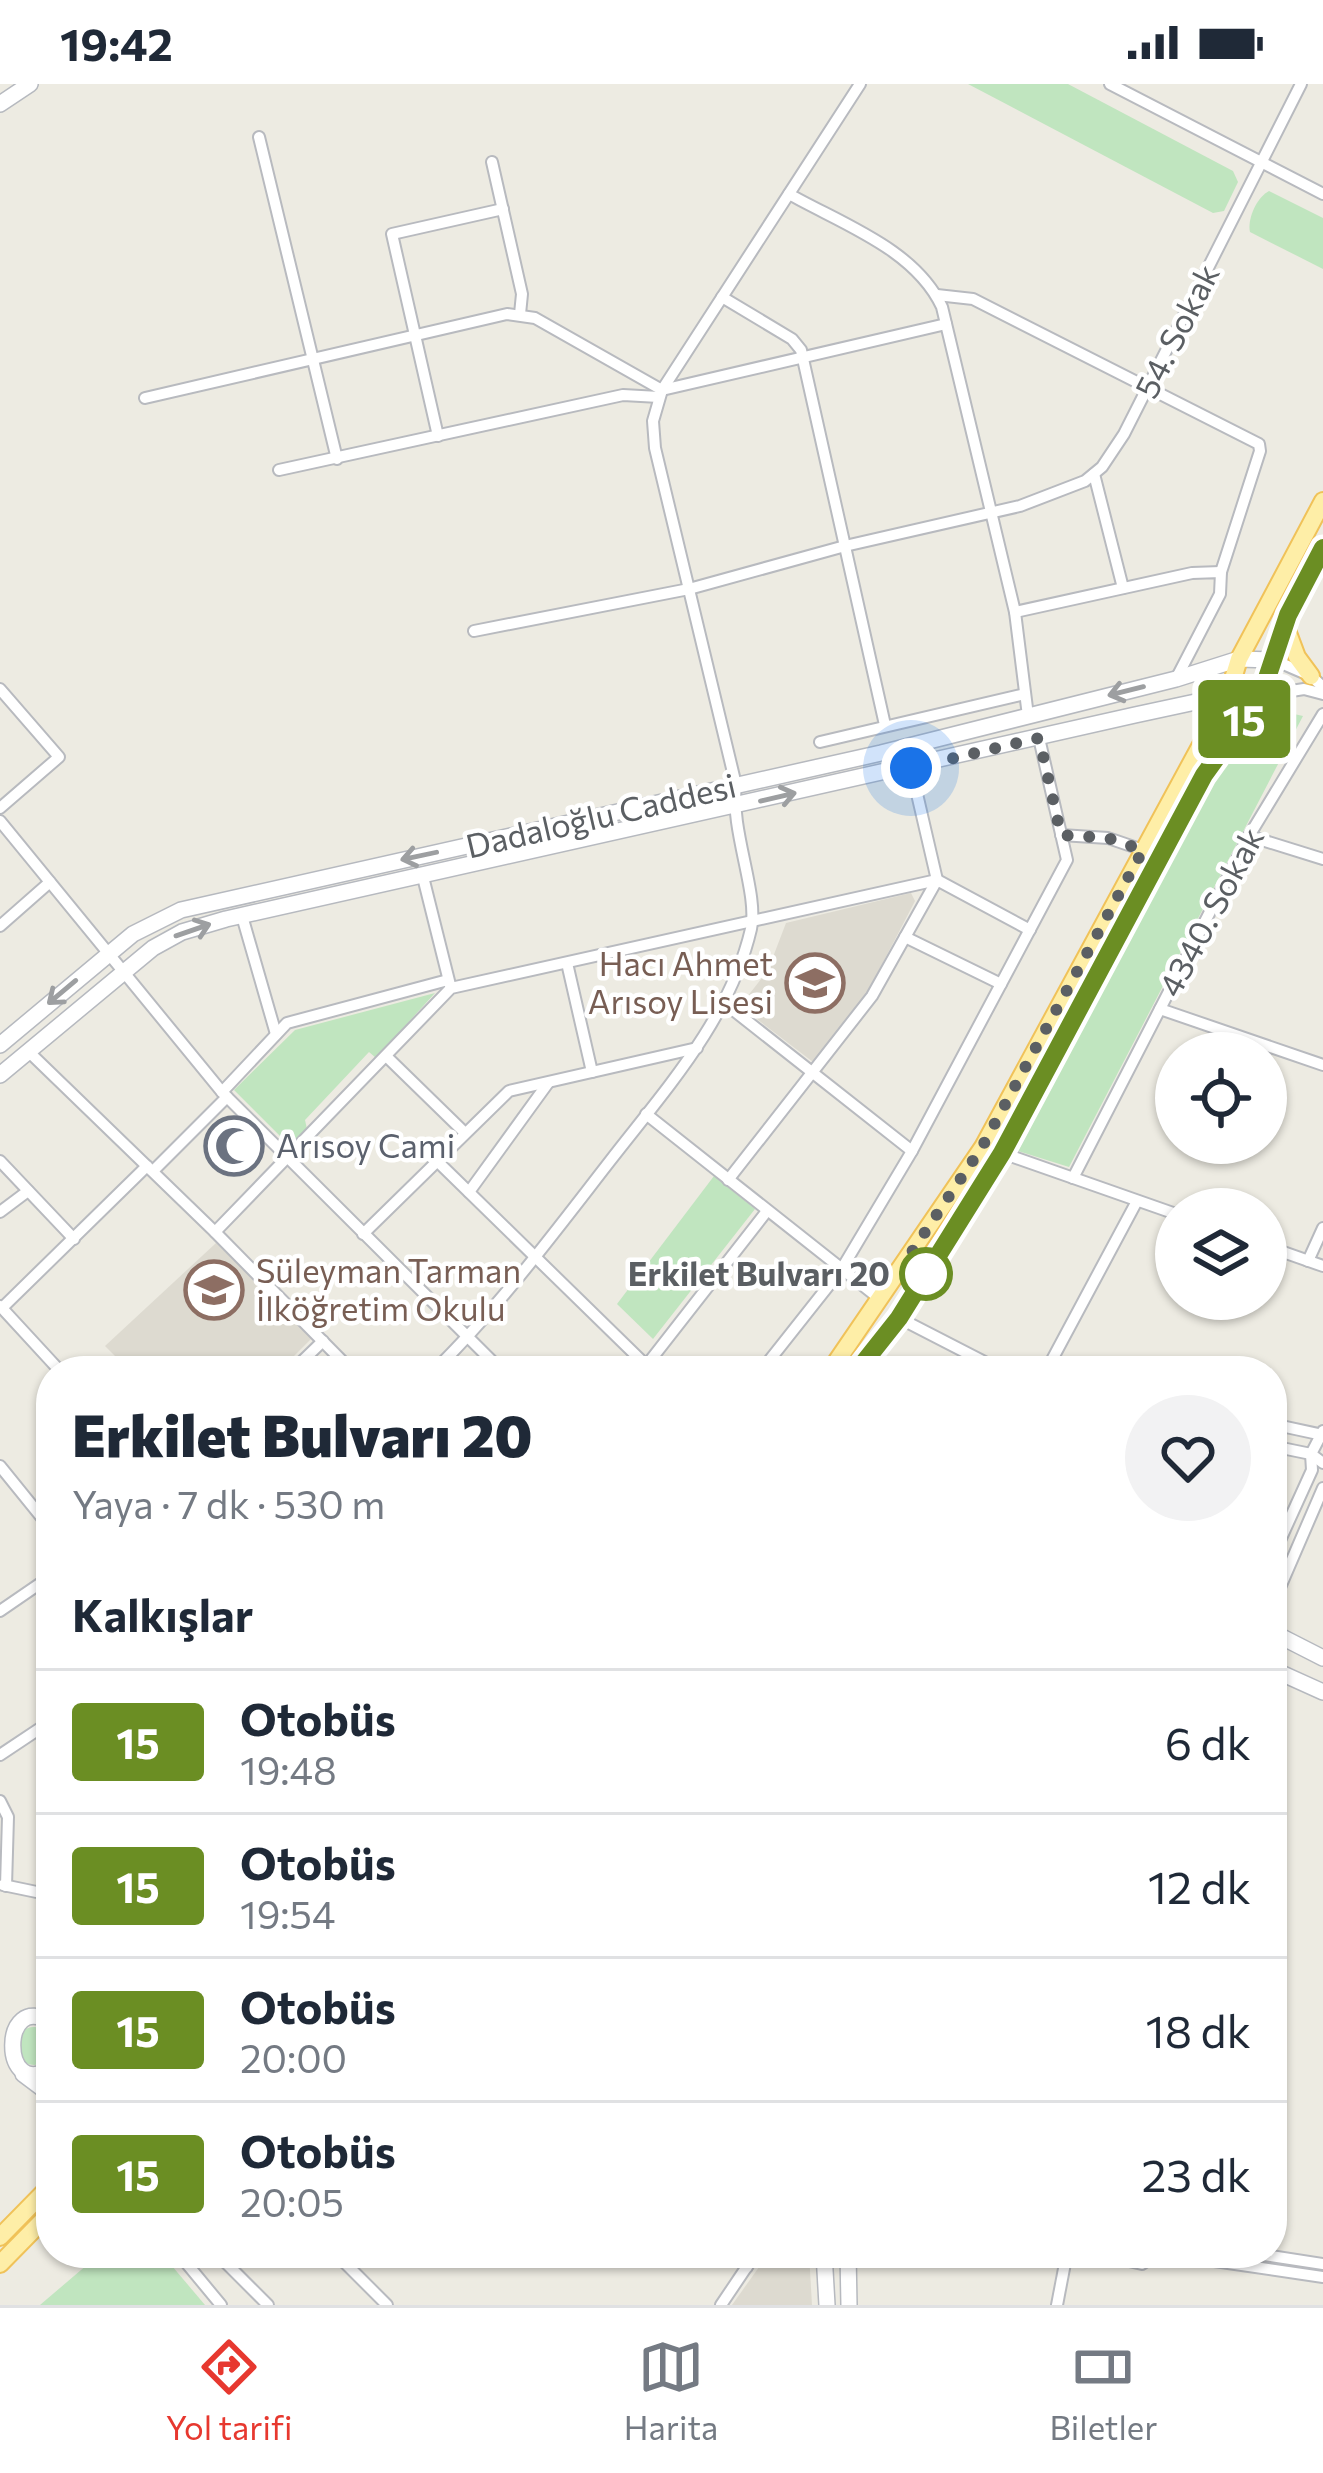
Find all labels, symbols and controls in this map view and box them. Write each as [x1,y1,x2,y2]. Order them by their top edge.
text: 19:42 [60,15,173,70]
street label: 54. Sokak [1125,256,1227,404]
line badge: 15 [1190,680,1298,758]
one-way arrow [1108,681,1146,703]
text: 15 [1222,693,1266,745]
your location [881,738,941,798]
street label: Dadaloğlu Caddesi [462,764,740,866]
one-way arrow [758,785,796,808]
street label: 4340. Sokak [1148,820,1271,1003]
one-way arrow [401,846,439,869]
one-way arrow [174,918,211,939]
place label: Hacı Ahmet Arısoy Lisesi [588,942,773,1021]
school or university icon: Hacı Ahmet Arısoy Lisesi [784,952,846,1014]
one-way arrow [47,978,78,1006]
map controls [1155,1032,1287,1320]
button: locate [1155,1032,1287,1164]
mosque icon: Arısoy Cami [203,1115,265,1177]
place label: Arısoy Cami [276,1124,455,1165]
button: layers [1155,1188,1287,1320]
place label: Süleyman Tarman İlköğretim Okulu [256,1249,521,1328]
marker: Erkilet Bulvarı 20 [901,1249,951,1299]
place label: Erkilet Bulvarı 20 [628,1252,890,1293]
school or university icon: Süleyman Tarman İlköğretim Okulu [183,1259,245,1321]
button: heart [1125,1395,1251,1521]
text: Erkilet Bulvarı 20 [72,1399,532,1469]
text: Yaya · 7 dk · 530 m [72,1479,385,1527]
text: Kalkışlar [72,1586,253,1641]
text: Otobüs [240,1690,396,1745]
text: 6 dk [1165,1714,1251,1769]
text: 15 [116,1716,160,1768]
text: 19:48 [240,1745,337,1793]
text: Otobüs [240,1834,396,1889]
text: 12 dk [1148,1858,1251,1913]
text: 15 [116,1860,160,1912]
text: 19:54 [240,1889,335,1937]
text: Otobüs [240,1978,396,2033]
text: 18 dk [1145,2002,1251,2057]
text: 15 [116,2004,160,2056]
text: 20:00 [240,2033,347,2081]
text: Otobüs [240,2122,396,2177]
text: 23 dk [1141,2146,1251,2201]
text: 15 [116,2148,160,2200]
text: 20:05 [240,2177,344,2225]
tab: Yol tarifi [166,2334,293,2447]
tab: Harita [624,2334,718,2447]
tab: Biletler [1050,2334,1157,2447]

